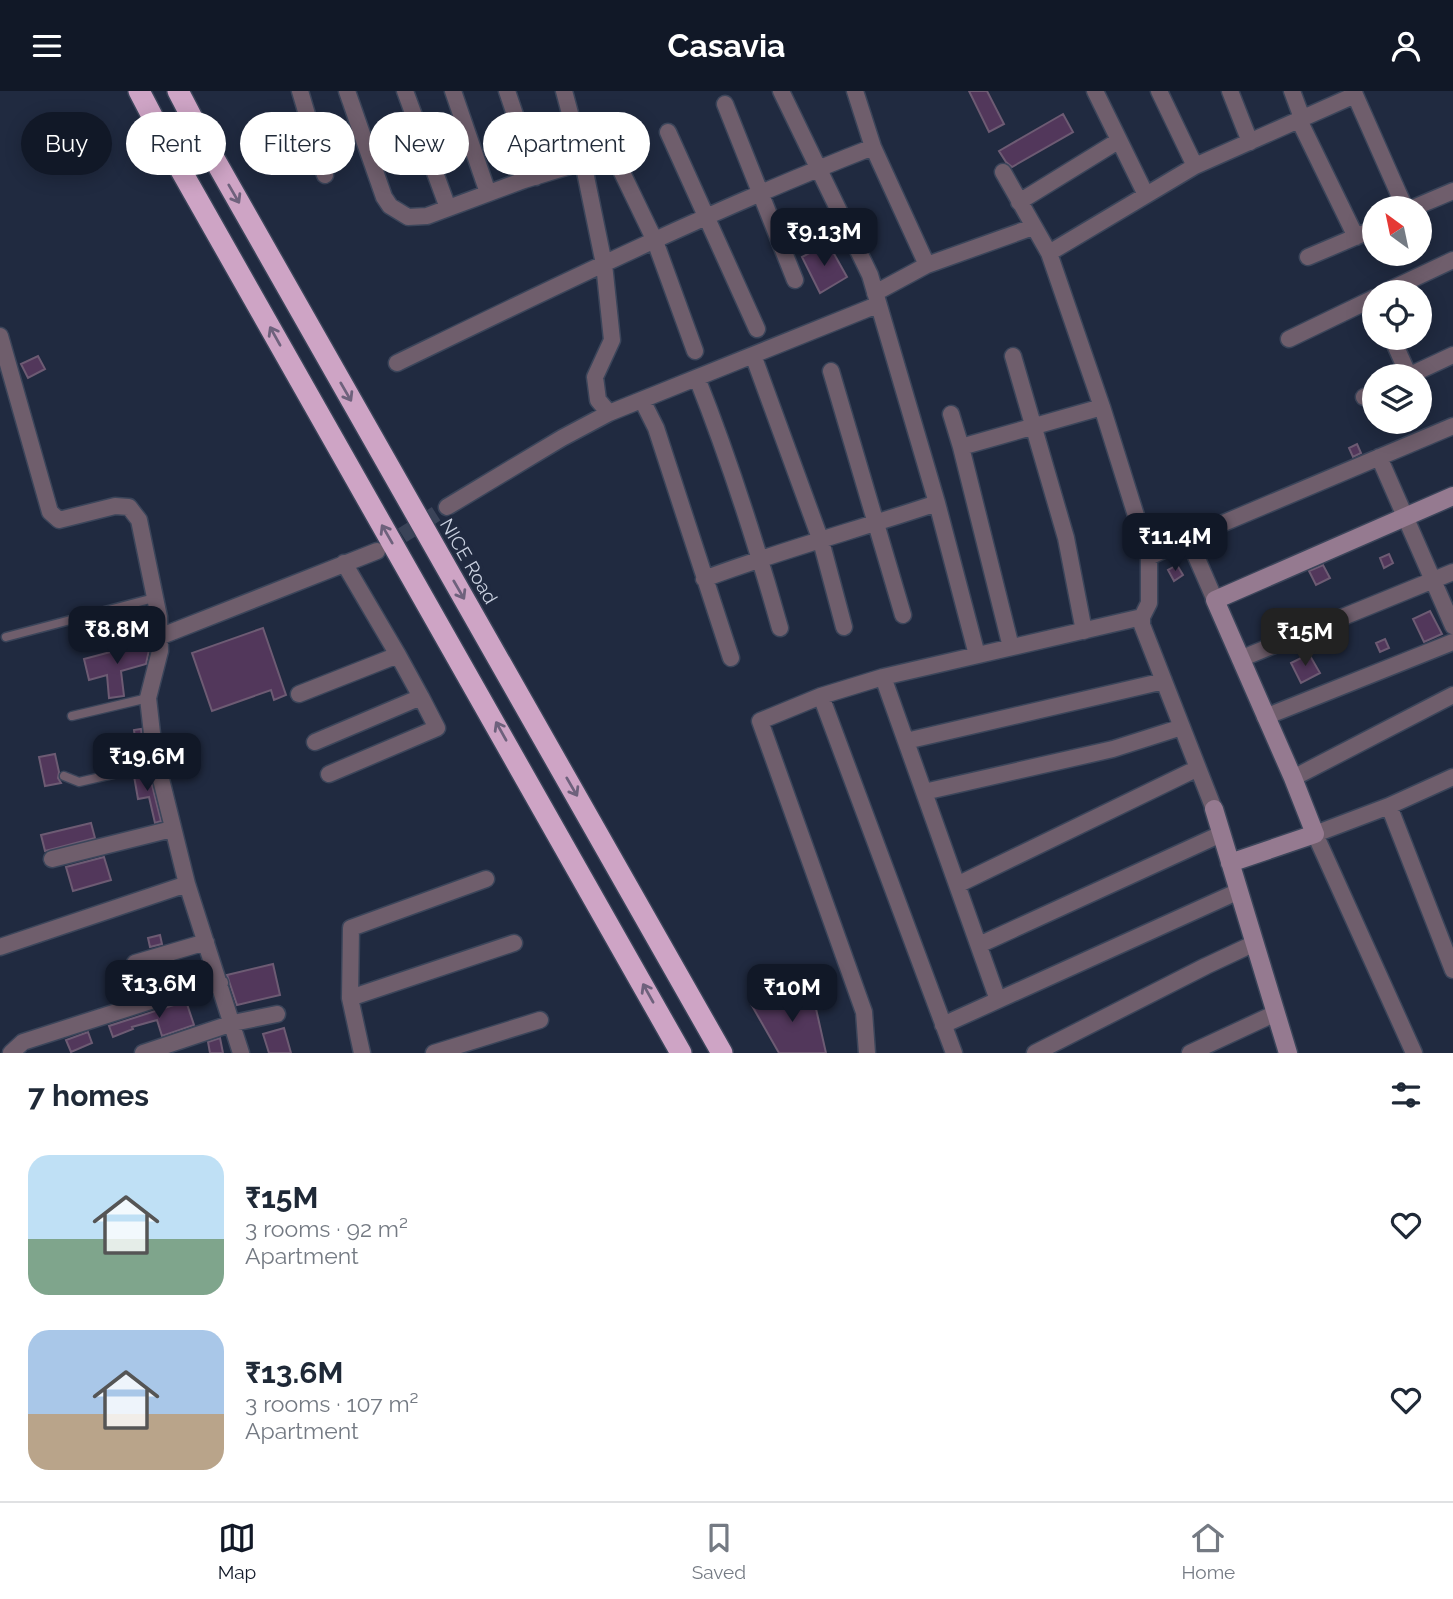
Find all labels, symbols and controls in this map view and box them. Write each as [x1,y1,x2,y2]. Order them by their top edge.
icon: menu [28,27,66,65]
text: Casavia [667,27,786,64]
icon: person [1387,27,1425,65]
chip: Buy [21,112,112,175]
chip: Rent [126,112,226,175]
chip: Filters [240,112,355,175]
chip: New [369,112,469,175]
chip: Apartment [483,112,650,175]
one-way arrow [228,183,241,204]
north arrow [1362,196,1432,266]
map controls [1362,196,1432,434]
pin: ₹9.13M [767,209,881,268]
text: ₹9.13M [786,217,862,244]
button: locate [1362,280,1432,350]
one-way arrow [268,326,282,346]
button: layers [1362,364,1432,434]
one-way arrow [340,381,353,402]
pin: ₹11.4M [1118,513,1232,573]
street label: NICE Road [436,515,502,607]
text: ₹11.4M [1138,522,1212,549]
one-way arrow [380,524,394,544]
one-way arrow [452,579,466,599]
pin: ₹8.8M [68,607,166,666]
pin: ₹15M [1264,609,1346,668]
text: ₹8.8M [84,615,150,642]
text: ₹15M [1277,617,1333,644]
one-way arrow [494,721,507,742]
pin: ₹19.6M [90,733,204,793]
text: ₹19.6M [109,742,185,769]
one-way arrow [566,776,579,797]
pin: ₹13.6M [102,961,216,1020]
pin: ₹10M [751,965,833,1024]
text: ₹13.6M [121,969,197,996]
text: ₹10M [763,973,821,1000]
one-way arrow [641,984,655,1004]
icon: filters [1387,1076,1425,1114]
text: 7 homes [28,1078,149,1113]
text: ₹15M [245,1180,318,1215]
icon: home [84,1183,168,1267]
icon: heart [1387,1206,1425,1244]
text: 3 rooms · 92 m² [245,1215,408,1242]
text: Apartment [245,1242,359,1269]
text: ₹13.6M [245,1355,344,1390]
icon: home [84,1358,168,1442]
icon: heart [1387,1381,1425,1419]
text: 3 rooms · 107 m² [245,1390,419,1417]
text: Apartment [245,1417,359,1444]
tab: Map [218,1519,256,1583]
tab: Saved [692,1519,746,1583]
tab: Home [1181,1519,1235,1583]

